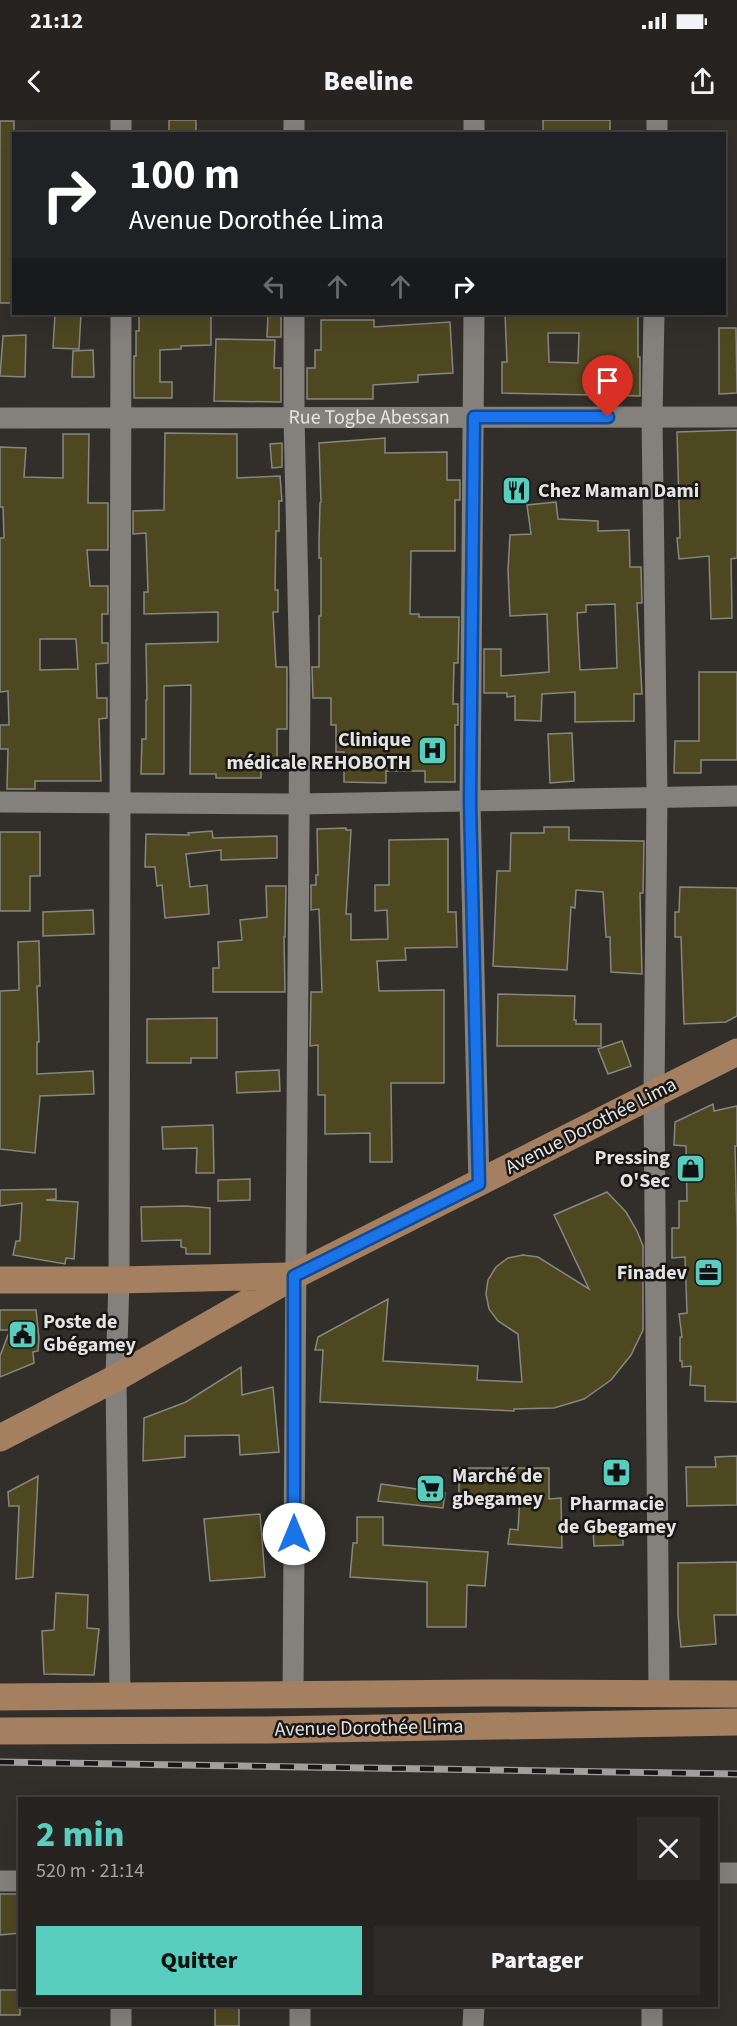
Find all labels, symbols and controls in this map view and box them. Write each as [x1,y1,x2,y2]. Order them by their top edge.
text: 21:12 [30,5,83,37]
text: Beeline [324,62,413,101]
icon: back [18,65,51,98]
icon: share [686,65,719,98]
text: 100 m [129,145,240,205]
icon: right [30,156,108,234]
text: Avenue Dorothée Lima [129,201,384,240]
icon: left [258,270,291,303]
icon: ahead [321,270,354,303]
icon: ahead [384,270,417,303]
icon: right [447,270,480,303]
pin [582,355,633,417]
icon: arrive [591,364,624,397]
street label: Rue Togbe Abessan [288,403,450,432]
restaurant icon: Chez Maman Dami [501,475,533,507]
place label: Chez Maman Dami [538,477,699,505]
place label: Clinique médicale REHOBOTH [227,726,411,777]
hospital icon: Clinique médicale REHOBOTH [416,735,448,767]
street label: Avenue Dorothée Lima [501,1071,681,1181]
place label: Pressing O'Sec [595,1144,670,1195]
shop icon: Pressing O'Sec [675,1153,707,1185]
office icon: Finadev [692,1257,724,1289]
place label: Finadev [617,1259,688,1287]
place label: Poste de Gbégamey [43,1308,137,1359]
public building icon: Poste de Gbégamey [6,1318,38,1350]
pharmacy icon: Pharmacie de Gbegamey [601,1457,633,1489]
place label: Marché de gbegamey [452,1462,544,1513]
supermarket icon: Marché de gbegamey [415,1472,447,1504]
place label: Pharmacie de Gbegamey [558,1490,677,1541]
position arrow [262,1502,326,1566]
street label: Avenue Dorothée Lima [274,1712,464,1744]
text: 2 min [36,1809,124,1860]
button: close [637,1817,700,1880]
text: 520 m · 21:14 [36,1857,144,1885]
button: Quitter [36,1926,362,1995]
button: Partager [374,1926,700,1995]

